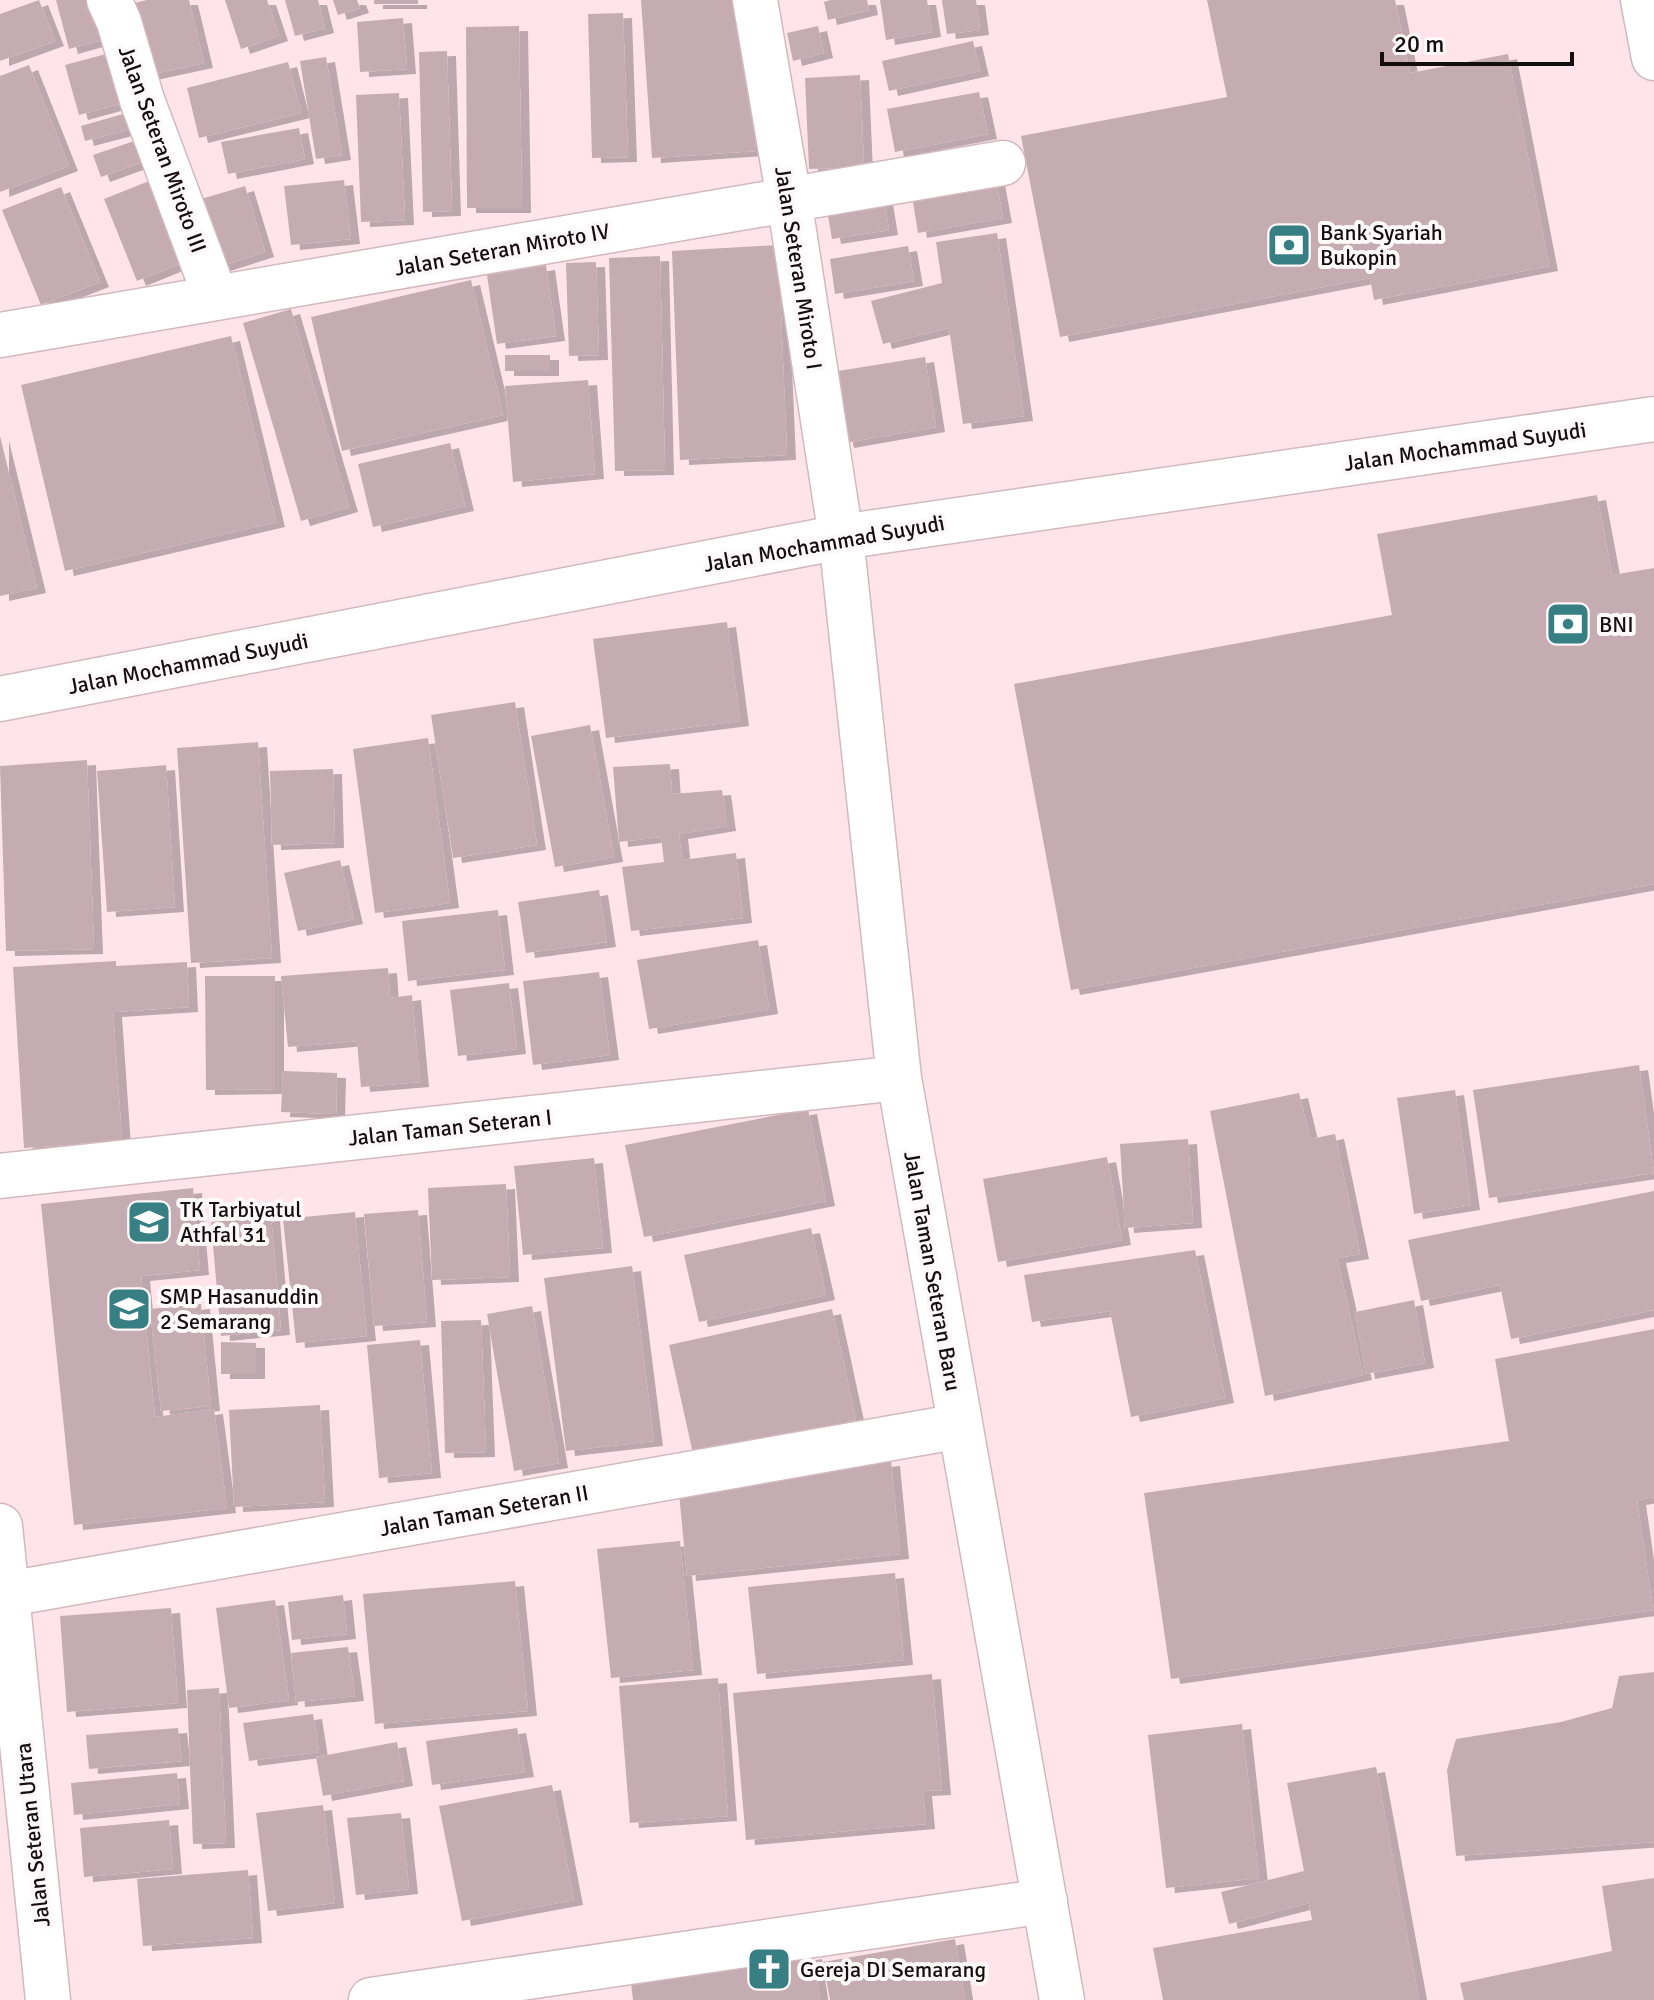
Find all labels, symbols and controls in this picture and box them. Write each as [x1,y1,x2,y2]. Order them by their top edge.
scale bar [1382,16,1572,66]
text: 20 m [1394,29,1444,59]
street label: Jalan Seteran Miroto III [112,42,213,256]
street label: Jalan Seteran Miroto I [769,164,828,372]
street label: Jalan Seteran Miroto IV [392,217,612,282]
place label: Bank Syariah Bukopin [1320,219,1443,271]
bank icon: Bank Syariah Bukopin [1265,221,1313,269]
street label: Jalan Mochammad Suyudi [1342,416,1588,477]
street label: Jalan Mochammad Suyudi [701,509,947,578]
bank icon: BNI [1544,600,1592,648]
place label: BNI [1599,611,1634,638]
street label: Jalan Mochammad Suyudi [66,627,311,700]
street label: Jalan Taman Seteran I [347,1103,553,1152]
street label: Jalan Taman Seteran Baru [898,1149,967,1393]
place label: TK Tarbiyatul Athfal 31 [180,1196,302,1248]
school or university icon: TK Tarbiyatul Athfal 31 [125,1198,173,1246]
place label: SMP Hasanuddin 2 Semarang [160,1283,319,1335]
school or university icon: SMP Hasanuddin 2 Semarang [105,1285,153,1333]
street label: Jalan Taman Seteran II [378,1479,591,1542]
street label: Jalan Seteran Utara [9,1741,56,1928]
church icon: Gereja DI Semarang [745,1945,793,1993]
place label: Gereja DI Semarang [800,1956,986,1983]

